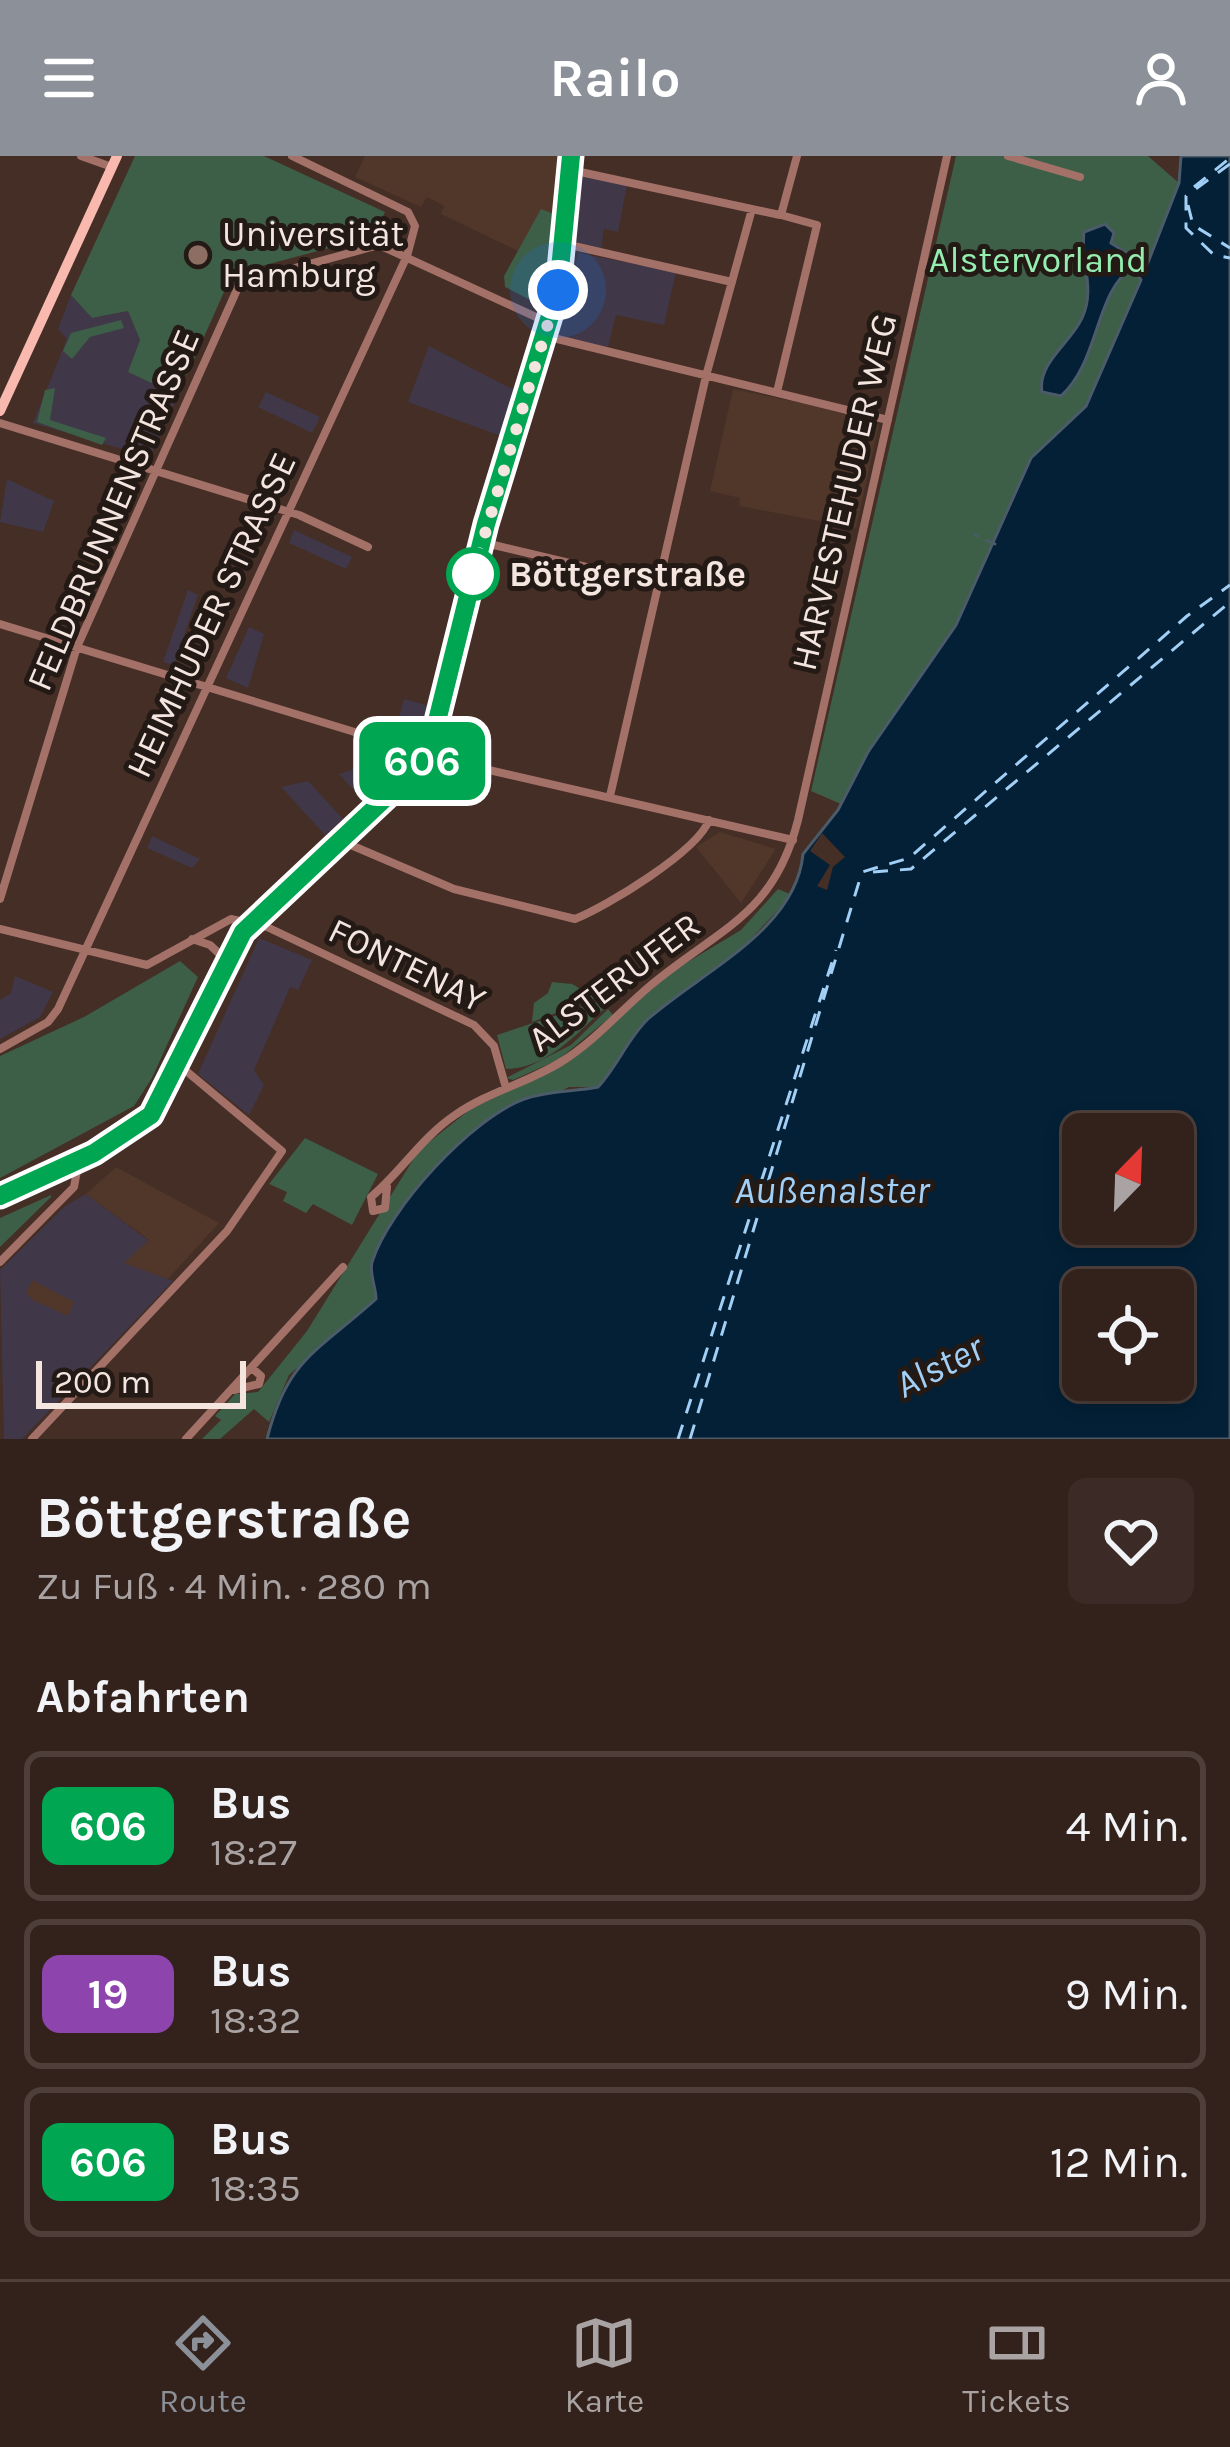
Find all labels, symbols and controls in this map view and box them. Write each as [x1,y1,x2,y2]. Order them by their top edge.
icon: menu [36,45,102,111]
icon: person [1128,45,1194,111]
text: Railo [549,46,681,110]
place label: Universität Hamburg [222,213,404,296]
park label: Alstervorland [929,239,1147,281]
marker: Universität Hamburg [185,242,211,268]
your location [528,260,588,320]
street label: HARVESTEHUDER WEG [782,309,906,675]
street label: FELDBRUNNENSTRASSE [18,323,208,697]
street label: HEIMHUDER STRASSE [117,446,305,784]
marker: Böttgerstraße [448,549,498,599]
place label: Böttgerstraße [509,553,746,596]
line badge: 606 [353,722,491,800]
text: 606 [383,736,461,786]
street label: ALSTERUFER [520,904,708,1060]
street label: FONTENAY [322,909,492,1021]
north arrow [1062,1113,1194,1245]
map controls [1062,1113,1194,1401]
water label: Außenalster [734,1167,931,1213]
button: locate [1062,1269,1194,1401]
water label: Alster [887,1324,992,1408]
scale bar [36,1355,246,1408]
text: 200 m [54,1363,151,1401]
button: heart [1068,1478,1194,1604]
text: Böttgerstraße [36,1485,411,1551]
text: Zu Fuß · 4 Min. · 280 m [36,1563,432,1609]
text: Abfahrten [36,1671,250,1723]
text: Bus [210,1777,291,1829]
text: 4 Min. [1065,1800,1188,1852]
text: 606 [69,1801,147,1851]
text: 18:27 [210,1829,297,1875]
text: Bus [210,1945,291,1997]
text: 9 Min. [1064,1968,1188,2020]
text: 19 [88,1969,128,2019]
text: 18:32 [210,1997,301,2043]
text: Bus [210,2113,291,2165]
text: 12 Min. [1050,2136,1188,2188]
text: 606 [69,2137,147,2187]
text: 18:35 [210,2165,301,2211]
tab: Route [159,2310,247,2420]
tab: Karte [565,2310,644,2420]
tab: Tickets [962,2310,1071,2420]

